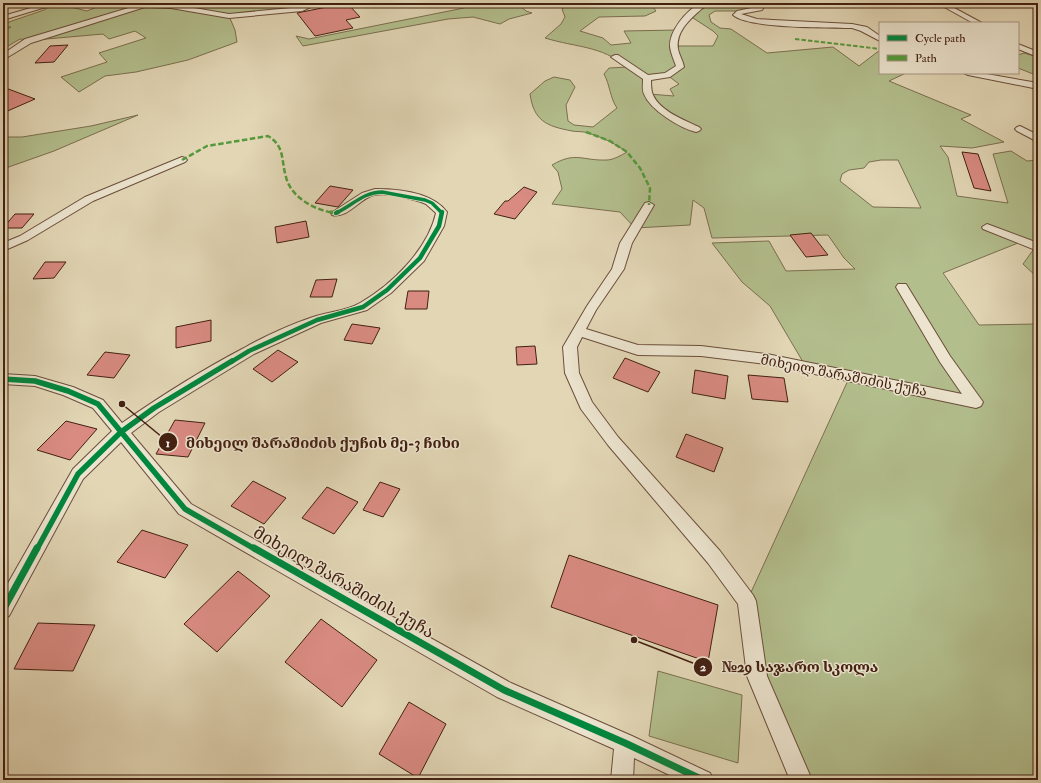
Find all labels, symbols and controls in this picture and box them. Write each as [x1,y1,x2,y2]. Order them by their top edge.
legend [879,22,1019,74]
text: Cycle path [915,31,966,46]
text: Path [915,51,938,66]
street label: მიხეილ შარაშიძის ქუჩა [759,351,929,400]
callout: მიხეილ შარაშიძის ქუჩის მე-3 ჩიხი [158,429,468,456]
text: მიხეილ შარაშიძის ქუჩის მე-3 ჩიხი [186,434,460,453]
text: 1 [166,436,170,451]
street label: მიხეილ შარაშიძის ქუჩა [250,522,438,643]
callout: №29 საჯარო სკოლა [693,653,886,680]
text: №29 საჯარო სკოლა [722,658,878,677]
text: 2 [700,660,706,675]

